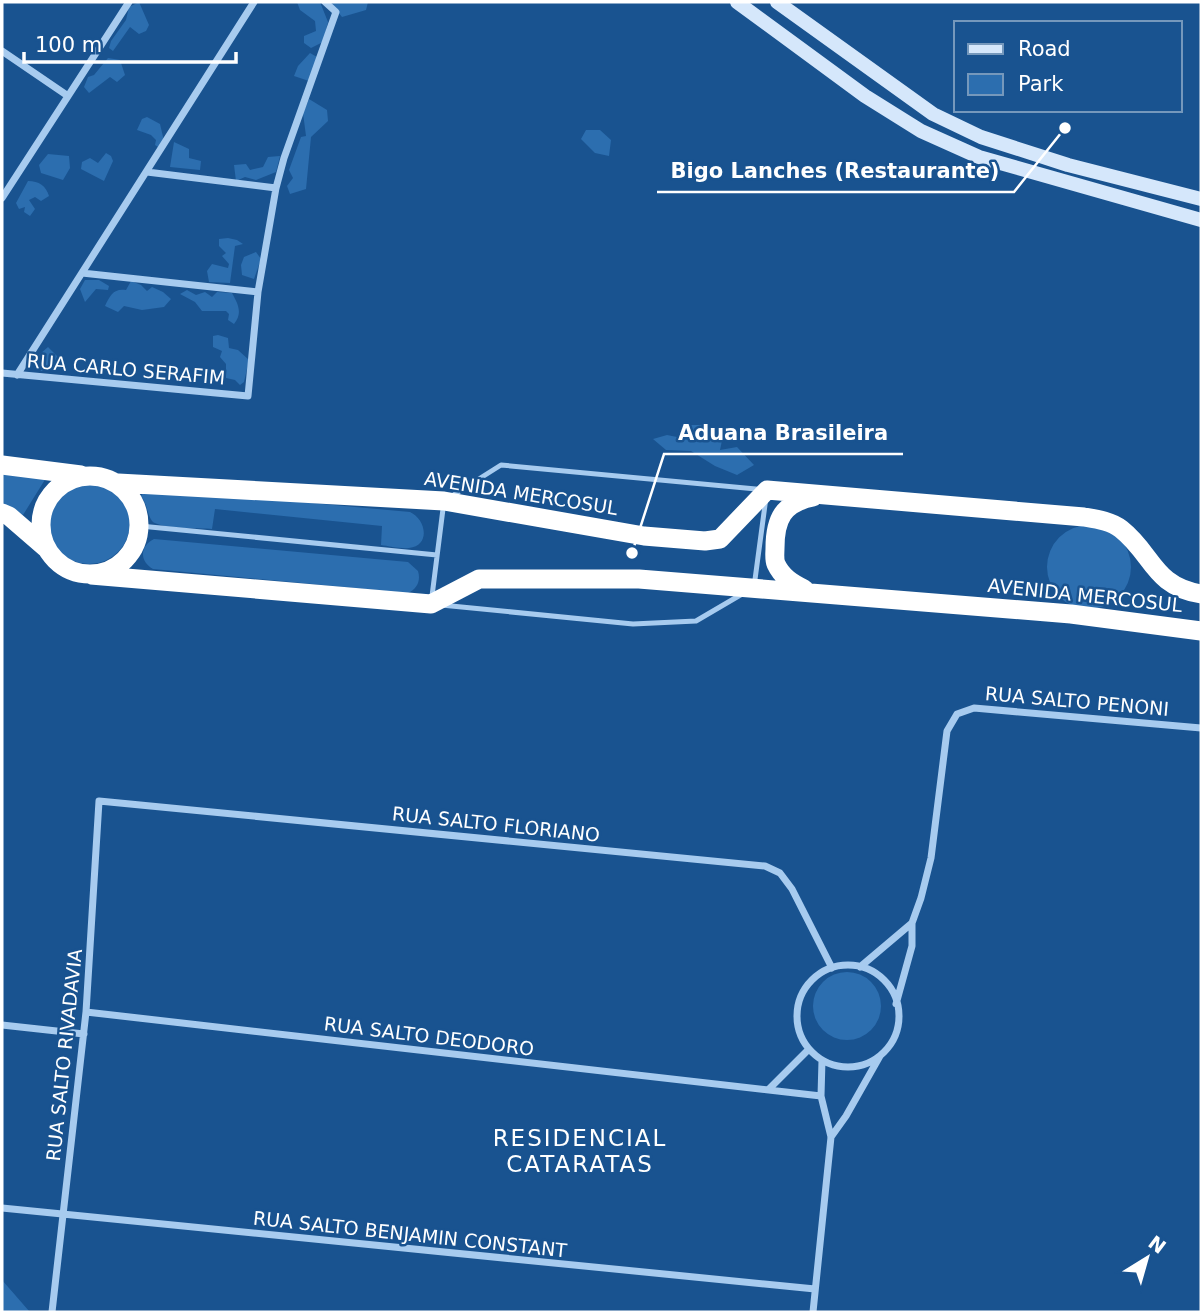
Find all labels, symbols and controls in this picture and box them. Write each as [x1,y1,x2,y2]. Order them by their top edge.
scale bar [24,21,236,65]
legend [954,21,1182,112]
text: 100 m [35,33,102,57]
text: Road [1018,37,1071,61]
text: Park [1018,72,1064,96]
callout: Bigo Lanches (Restaurante) [657,150,1014,192]
text: Bigo Lanches (Restaurante) [671,159,999,183]
street label: RUA CARLO SERAFIM [26,349,226,389]
callout: Aduana Brasileira [664,412,903,454]
text: Aduana Brasileira [678,421,888,445]
street label: AVENIDA MERCOSUL [423,467,620,519]
street label: AVENIDA MERCOSUL [987,574,1184,616]
street label: RUA SALTO PENONI [984,682,1170,720]
street label: RUA SALTO FLORIANO [391,802,601,846]
street label: RUA SALTO RIVADAVIA [42,948,86,1162]
street label: RUA SALTO DEODORO [323,1012,535,1060]
district label: RESIDENCIAL CATARATAS [493,1125,667,1177]
street label: RUA SALTO BENJAMIN CONSTANT [252,1207,568,1261]
north arrow [1112,1223,1182,1293]
text: N [1144,1231,1170,1258]

